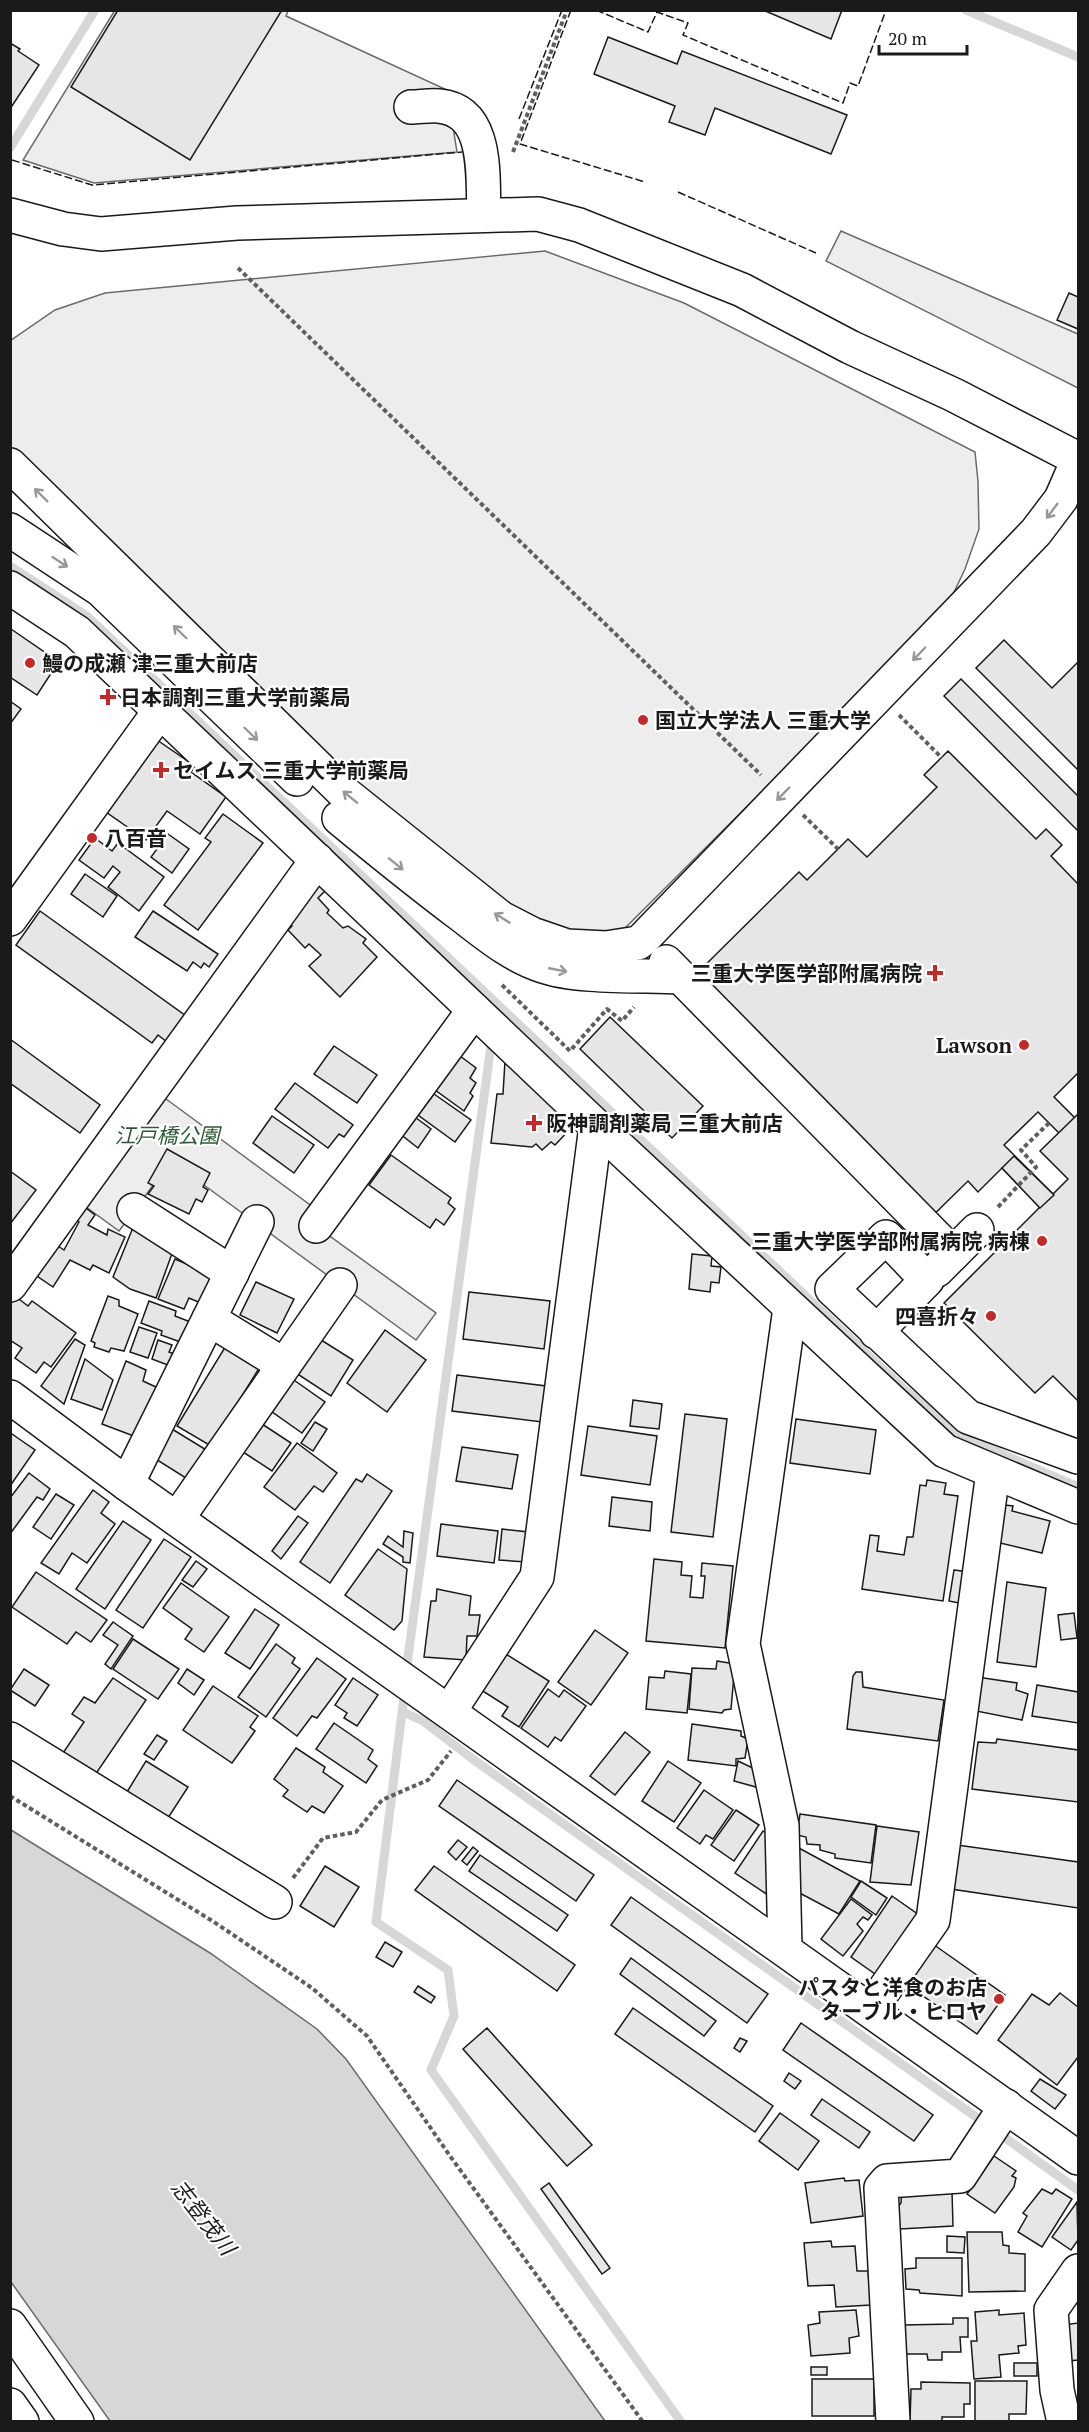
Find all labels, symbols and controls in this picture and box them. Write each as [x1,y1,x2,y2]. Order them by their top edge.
scale bar [879,18,968,56]
text: 20 m [888,26,928,50]
one-way arrow [33,488,48,502]
one-way arrow [1045,503,1058,519]
one-way arrow [51,555,68,568]
one-way arrow [172,624,187,639]
one-way arrow [911,646,926,661]
place label: 鰻の成瀬 津三重大前店 [42,649,258,677]
marker: 鰻の成瀬 津三重大前店 [23,656,37,670]
place label: 日本調剤三重大学前薬局 [120,683,351,711]
marker: 日本調剤三重大学前薬局 [101,690,115,704]
place label: 国立大学法人 三重大学 [655,706,871,734]
marker: 国立大学法人 三重大学 [636,713,650,727]
one-way arrow [243,727,258,741]
place label: セイムス 三重大学前薬局 [173,756,409,784]
marker: セイムス 三重大学前薬局 [154,763,168,777]
one-way arrow [776,786,790,801]
one-way arrow [342,791,358,804]
place label: 八百音 [104,824,167,852]
marker: 八百音 [85,831,99,845]
one-way arrow [388,858,404,871]
one-way arrow [494,912,511,924]
place label: 三重大学医学部附属病院 [691,959,922,987]
marker: 三重大学医学部附属病院 [926,964,944,982]
one-way arrow [547,965,567,976]
place label: Lawson [936,1031,1012,1059]
marker: Lawson [1017,1038,1031,1052]
place label: 阪神調剤薬局 三重大前店 [546,1109,783,1137]
marker: 阪神調剤薬局 三重大前店 [527,1116,541,1130]
park label: 江戸橋公園 [115,1121,222,1149]
place label: 三重大学医学部附属病院 病棟 [751,1227,1030,1255]
marker: 三重大学医学部附属病院 病棟 [1035,1234,1049,1248]
place label: 四喜折々 [895,1302,979,1330]
marker: 四喜折々 [984,1309,998,1323]
place label: パスタと洋食のお店 ターブル・ヒロヤ [798,1973,987,2025]
marker: パスタと洋食のお店 ターブル・ヒロヤ [992,1992,1006,2006]
water label: 志登茂川 [165,2173,244,2262]

